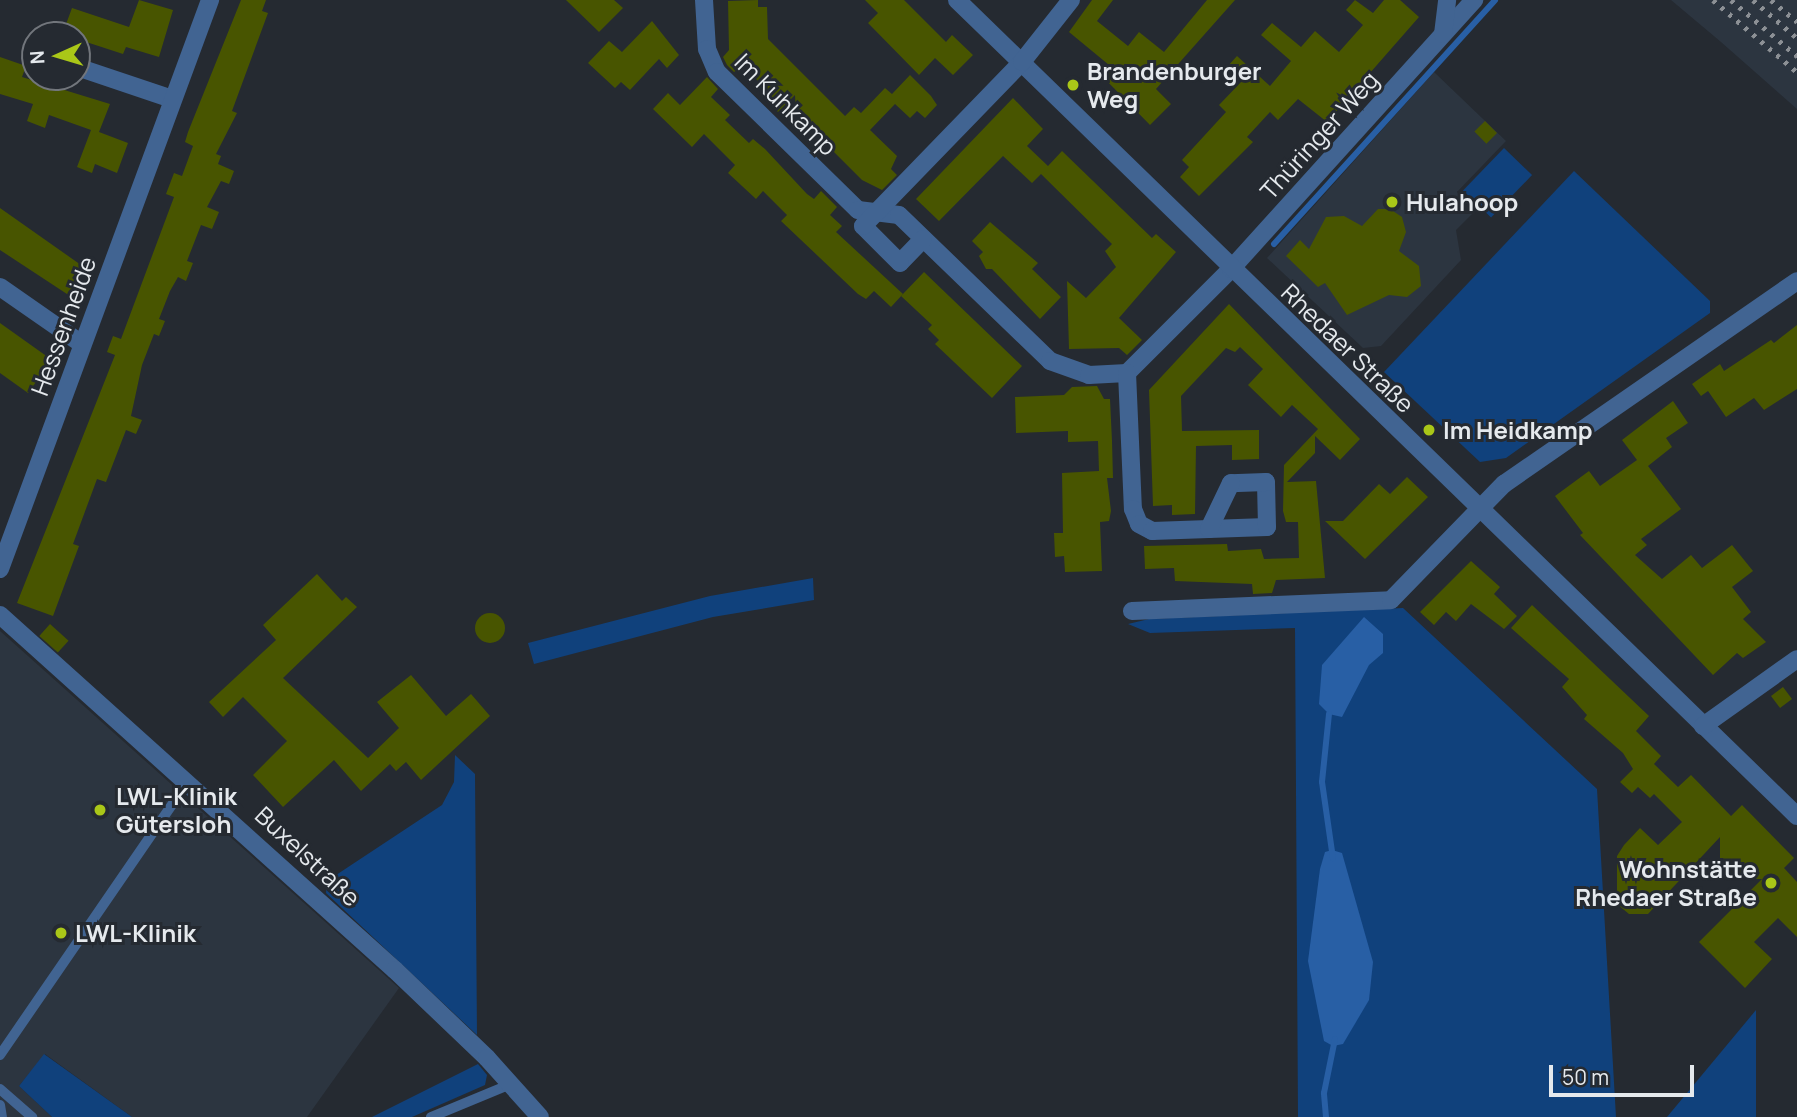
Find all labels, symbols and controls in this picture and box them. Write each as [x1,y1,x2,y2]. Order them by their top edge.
north arrow [21,21,91,91]
street label: Im Kuhkamp [729,47,843,161]
text: N [24,50,50,65]
place label: Brandenburger Weg [1087,57,1262,113]
street label: Thüringer Weg [1254,65,1384,205]
marker: Brandenburger Weg [1065,77,1081,93]
place label: Hulahoop [1406,188,1518,216]
marker: Hulahoop [1384,194,1400,210]
street label: Hessenheide [25,253,101,399]
street label: Rhedaer Straße [1276,278,1420,418]
place label: Im Heidkamp [1443,416,1593,444]
marker: Im Heidkamp [1421,422,1437,438]
place label: LWL-Klinik Gütersloh [116,782,237,838]
marker: LWL-Klinik Gütersloh [90,800,110,820]
street label: Buxelstraße [250,800,366,912]
place label: Wohnstätte Rhedaer Straße [1575,855,1757,911]
marker: Wohnstätte Rhedaer Straße [1763,875,1779,891]
place label: LWL-Klinik [75,919,196,947]
marker: LWL-Klinik [53,925,69,941]
scale bar [1552,1050,1697,1094]
text: 50 m [1562,1063,1609,1091]

